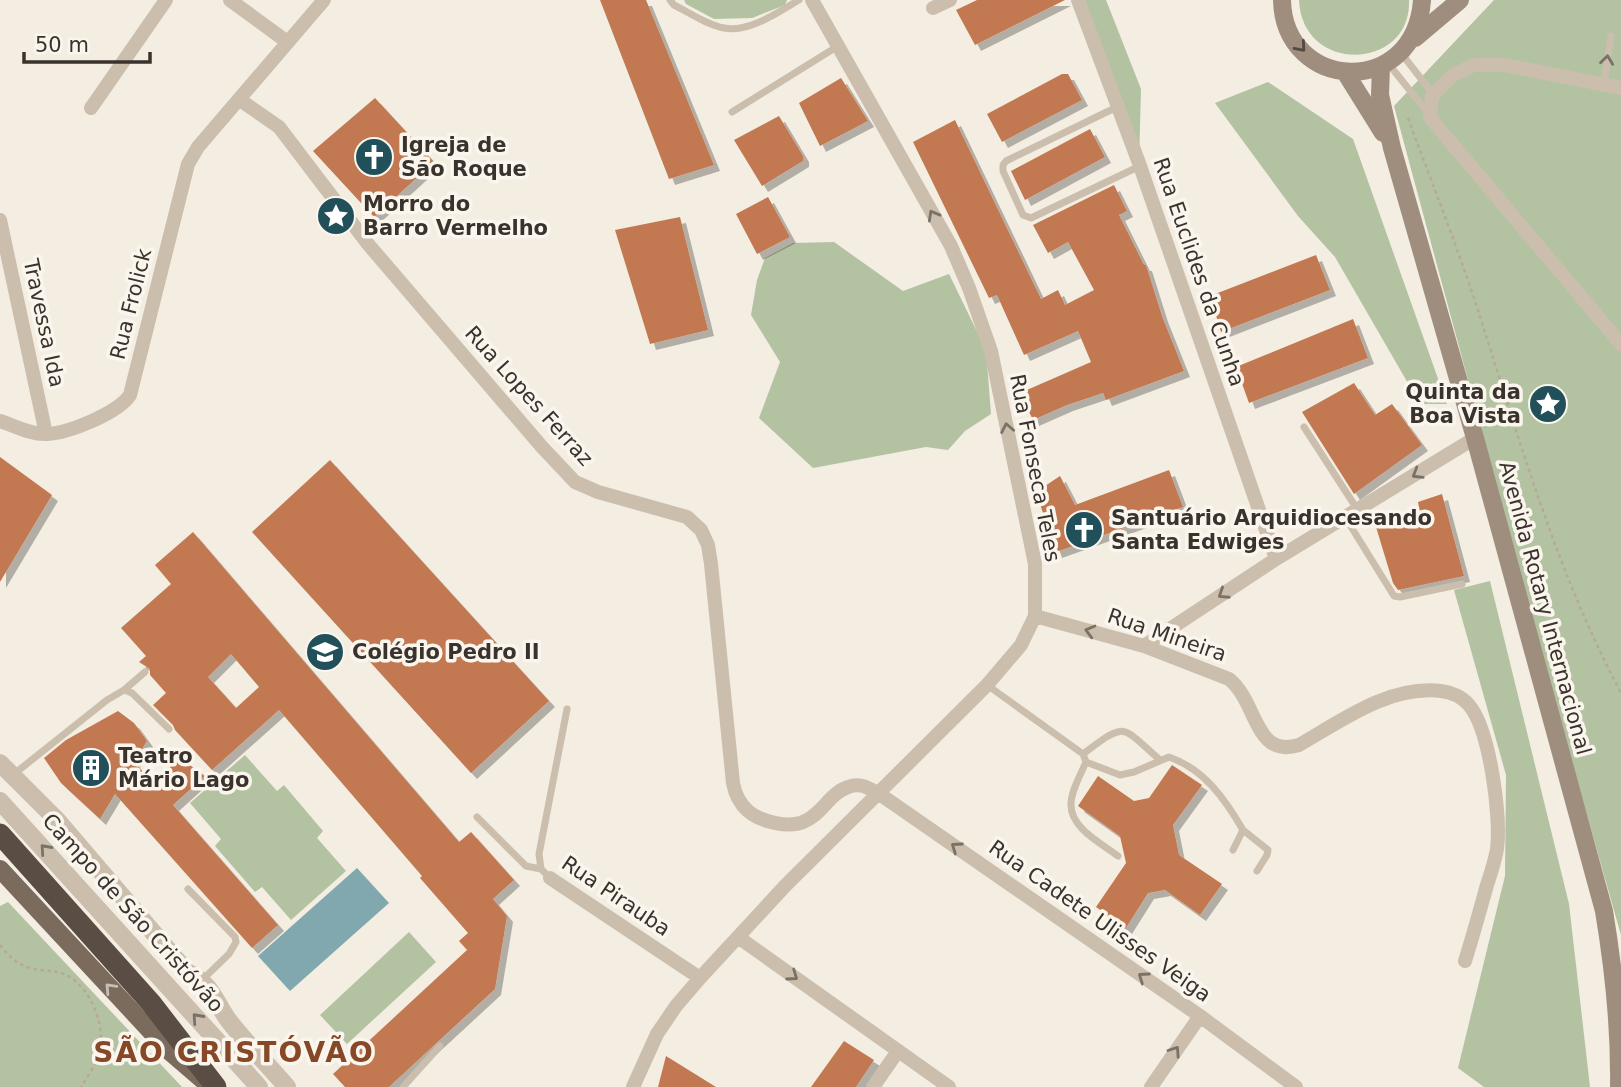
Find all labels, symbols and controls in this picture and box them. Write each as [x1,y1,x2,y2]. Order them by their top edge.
scale bar [24,21,150,65]
text: 50 m [35,33,89,57]
one-way arrow [1292,39,1305,52]
one-way arrow [1599,55,1614,66]
place label: Igreja de São Roque [401,133,527,181]
church icon: Igreja de São Roque [353,136,395,178]
street label: Rua Euclides da Cunha [1149,154,1249,390]
place label: Morro do Barro Vermelho [363,192,548,240]
place icon: Morro do Barro Vermelho [315,195,357,237]
one-way arrow [928,209,941,222]
street label: Rua Frolick [106,245,157,362]
street label: Travessa Ida [18,256,69,389]
street label: Rua Lopes Ferraz [460,321,598,471]
street label: Rua Fonseca Teles [1005,372,1065,564]
place label: Quinta da Boa Vista [1405,380,1521,428]
place icon: Quinta da Boa Vista [1527,383,1569,425]
one-way arrow [1000,422,1015,434]
street label: Avenida Rotary Internacional [1494,458,1596,758]
one-way arrow [1411,465,1424,478]
place label: Santuário Arquidiocesando Santa Edwiges [1111,506,1432,554]
church icon: Santuário Arquidiocesando Santa Edwiges [1063,509,1105,551]
one-way arrow [1218,586,1231,599]
street label: Rua Mineira [1104,603,1230,667]
one-way arrow [1084,625,1096,639]
school or university icon: Colégio Pedro II [304,631,346,673]
place label: Colégio Pedro II [352,640,540,664]
place label: Teatro Mário Lago [118,744,249,792]
building icon: Teatro Mário Lago [70,747,112,789]
street label: Campo de São Cristóvão [37,809,229,1017]
street label: Rua Cadete Ulisses Veiga [984,835,1216,1007]
one-way arrow [951,842,964,855]
one-way arrow [41,844,53,857]
street label: Rua Pirauba [557,851,675,941]
one-way arrow [785,968,798,981]
one-way arrow [1138,972,1151,985]
one-way arrow [105,983,118,996]
one-way arrow [193,1013,205,1026]
district label: SÃO CRISTÓVÃO [93,1035,375,1069]
one-way arrow [1167,1046,1179,1059]

